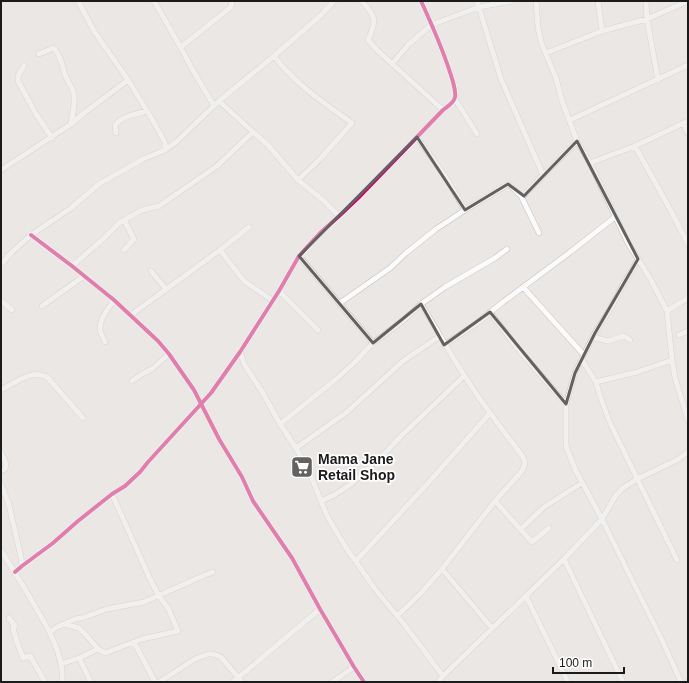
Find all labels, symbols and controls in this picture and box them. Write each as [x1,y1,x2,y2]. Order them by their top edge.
place label: Mama Jane Retail Shop [318,451,395,483]
supermarket icon: Mama Jane Retail Shop [289,454,315,480]
scale bar [553,649,624,675]
text: 100 m [559,656,592,670]

